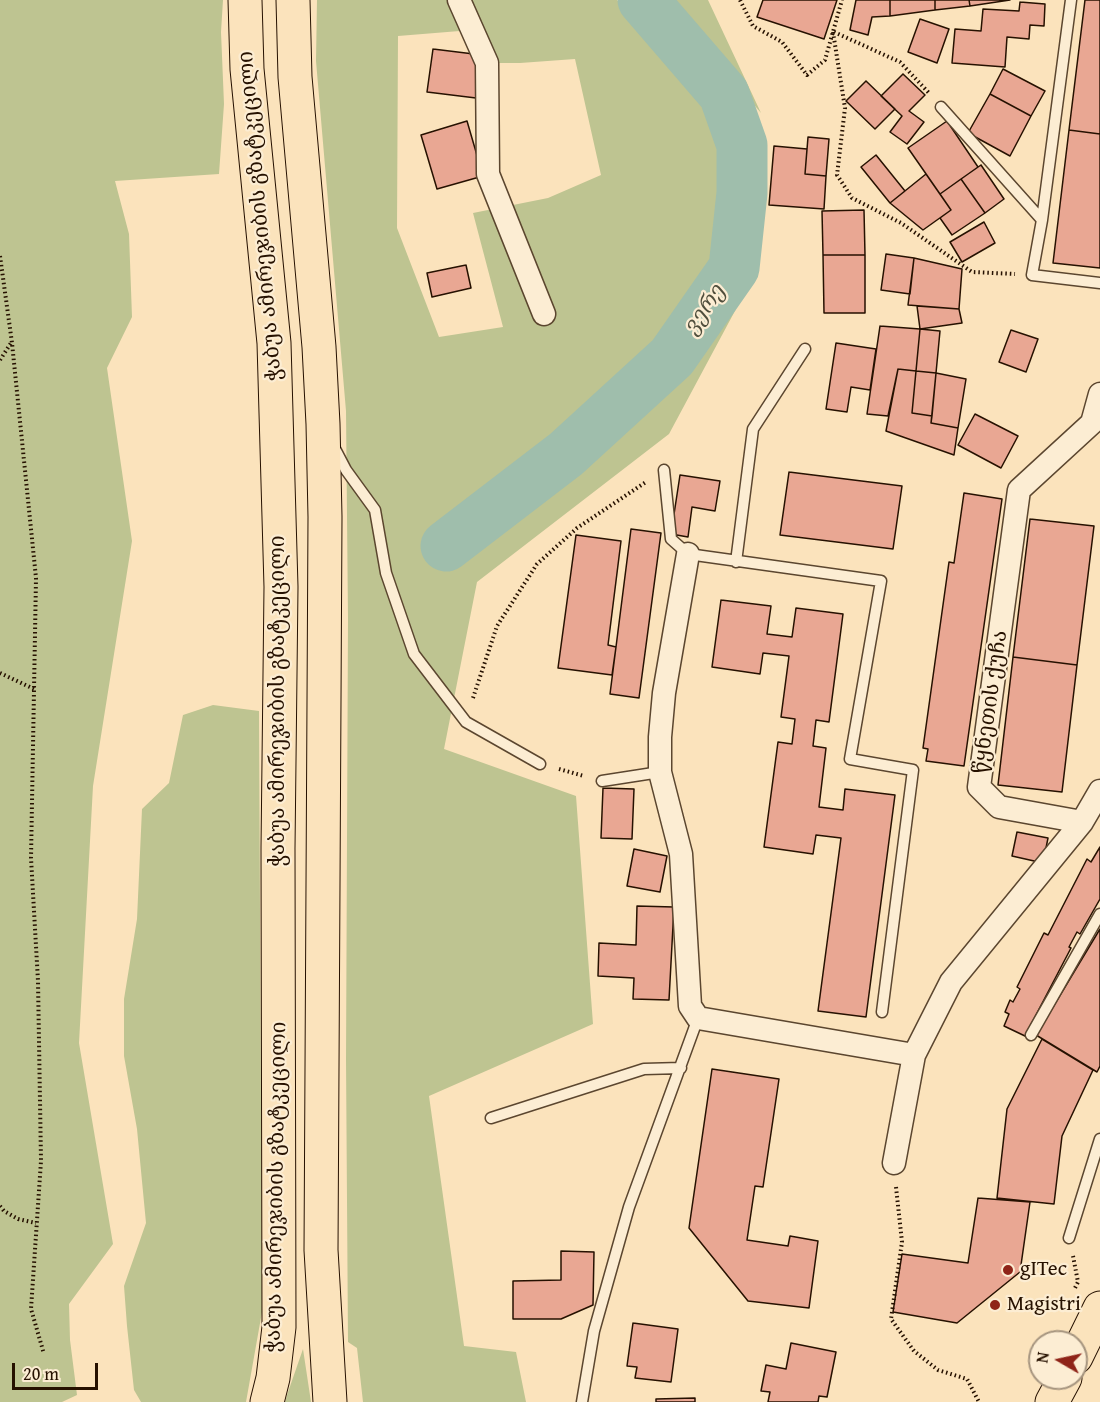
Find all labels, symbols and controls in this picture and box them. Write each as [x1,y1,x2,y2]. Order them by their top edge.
street label: ჭაბუა ამირეჯიბის გზატკეცილი [234,50,288,382]
water label: ვერე [678,280,732,340]
street label: ჭაბუა ამირეჯიბის გზატკეცილი [266,535,292,867]
street label: წყნეთის ქუჩა [968,629,1014,775]
street label: ჭაბუა ამირეჯიბის გზატკეცილი [262,1021,292,1353]
place label: gITec [1020,1257,1067,1283]
marker: gITec [1001,1263,1015,1277]
place label: Magistri [1007,1292,1081,1318]
marker: Magistri [988,1298,1002,1312]
north arrow [1028,1330,1088,1390]
text: N [1030,1350,1055,1365]
scale bar [15,1351,100,1389]
text: 20 m [23,1360,59,1387]

